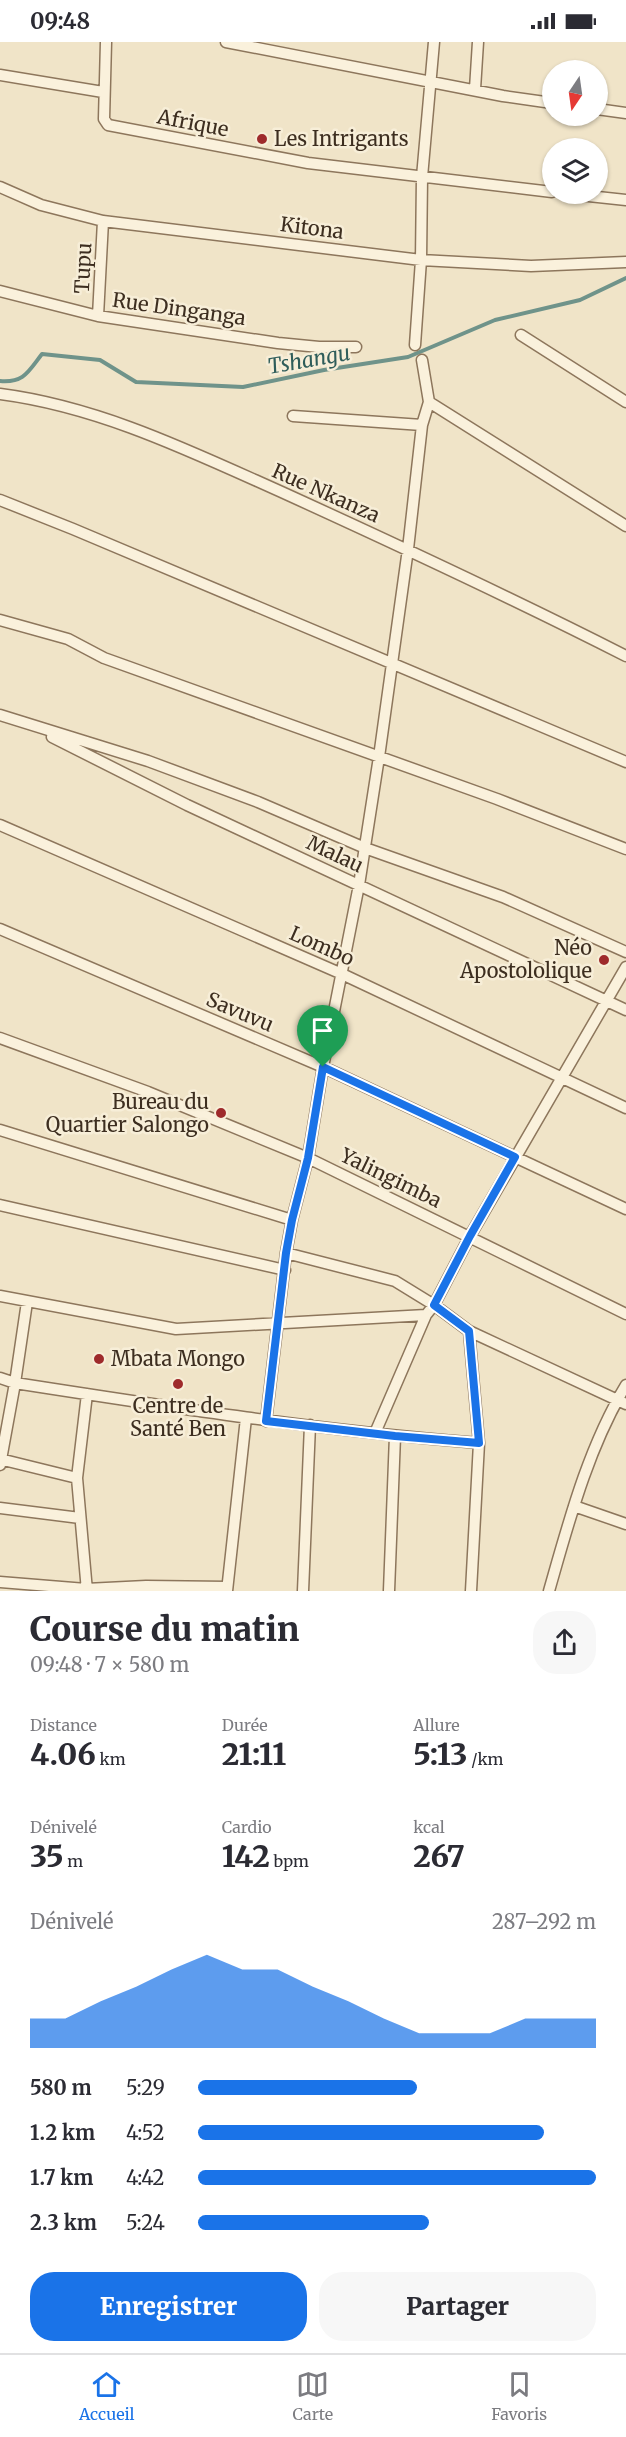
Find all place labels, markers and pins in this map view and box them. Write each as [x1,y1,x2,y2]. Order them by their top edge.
place label: Les Intrigants [274,126,408,151]
marker: Les Intrigants [255,132,269,146]
place label: Néo Apostololique [459,935,592,983]
marker: Néo Apostololique [597,953,611,967]
pin [297,1005,348,1067]
place label: Bureau du Quartier Salongo [46,1089,209,1137]
marker: Bureau du Quartier Salongo [214,1106,228,1120]
place label: Mbata Mongo [111,1346,245,1371]
marker: Mbata Mongo [92,1352,106,1366]
marker: Centre de Santé Ben [171,1377,185,1391]
place label: Centre de Santé Ben [130,1393,226,1441]

